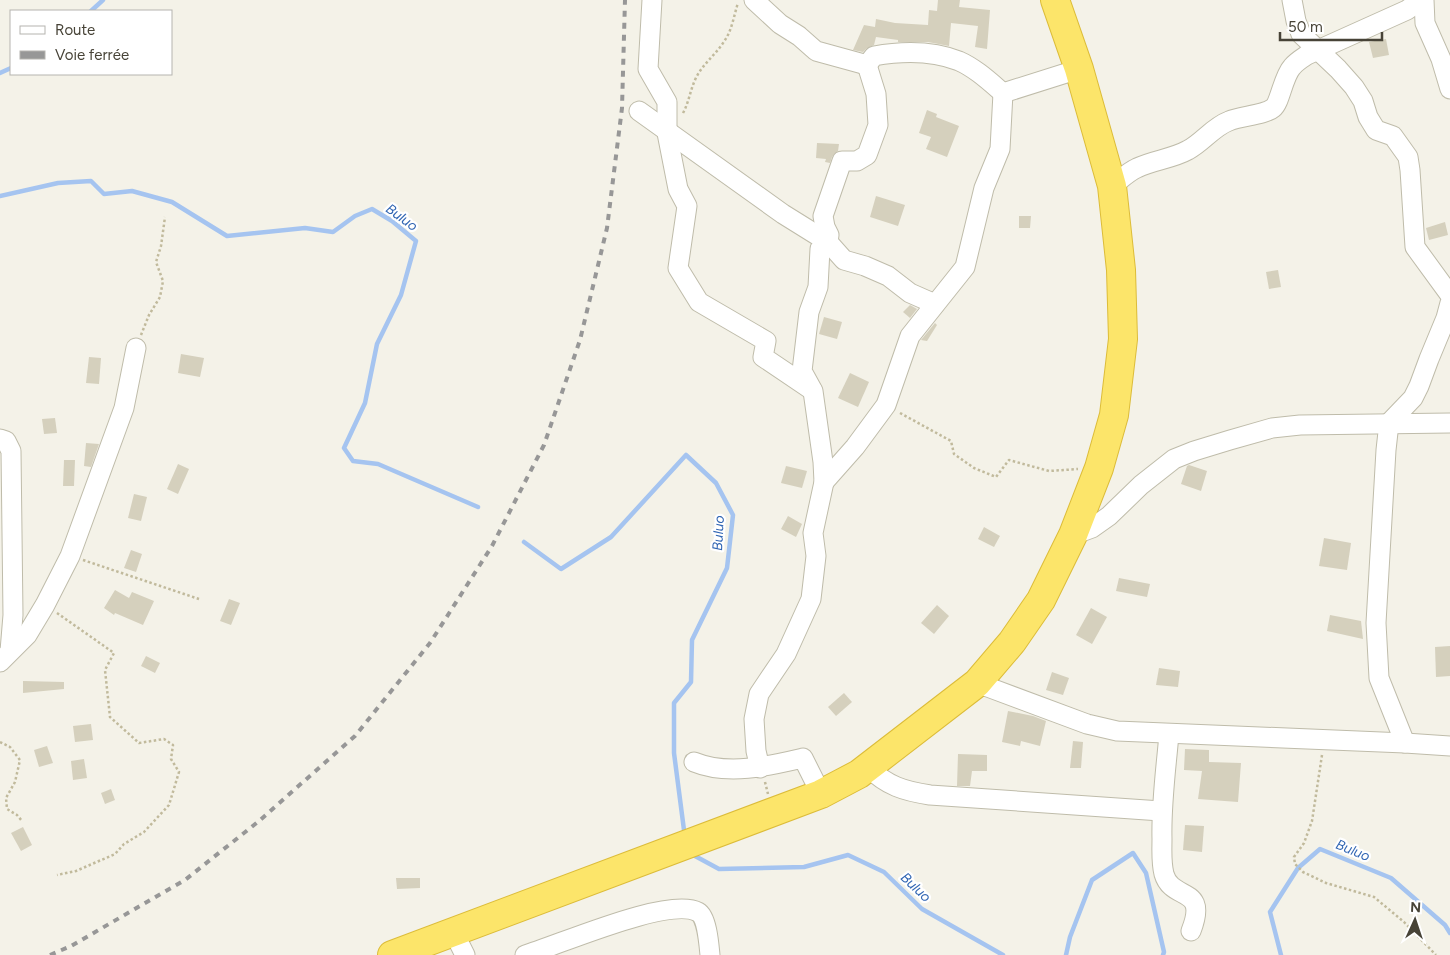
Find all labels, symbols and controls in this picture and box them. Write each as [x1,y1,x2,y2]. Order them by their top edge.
legend [10,10,172,75]
scale bar [1280,10,1382,42]
text: 50 m [1288,18,1323,36]
text: Route [55,21,95,39]
text: Voie ferrée [55,46,129,64]
water label: Buluo [382,200,421,235]
water label: Buluo [709,515,728,551]
water label: Buluo [1333,836,1372,865]
water label: Buluo [897,869,934,906]
north arrow [1390,895,1440,945]
text: N [1410,899,1422,916]

